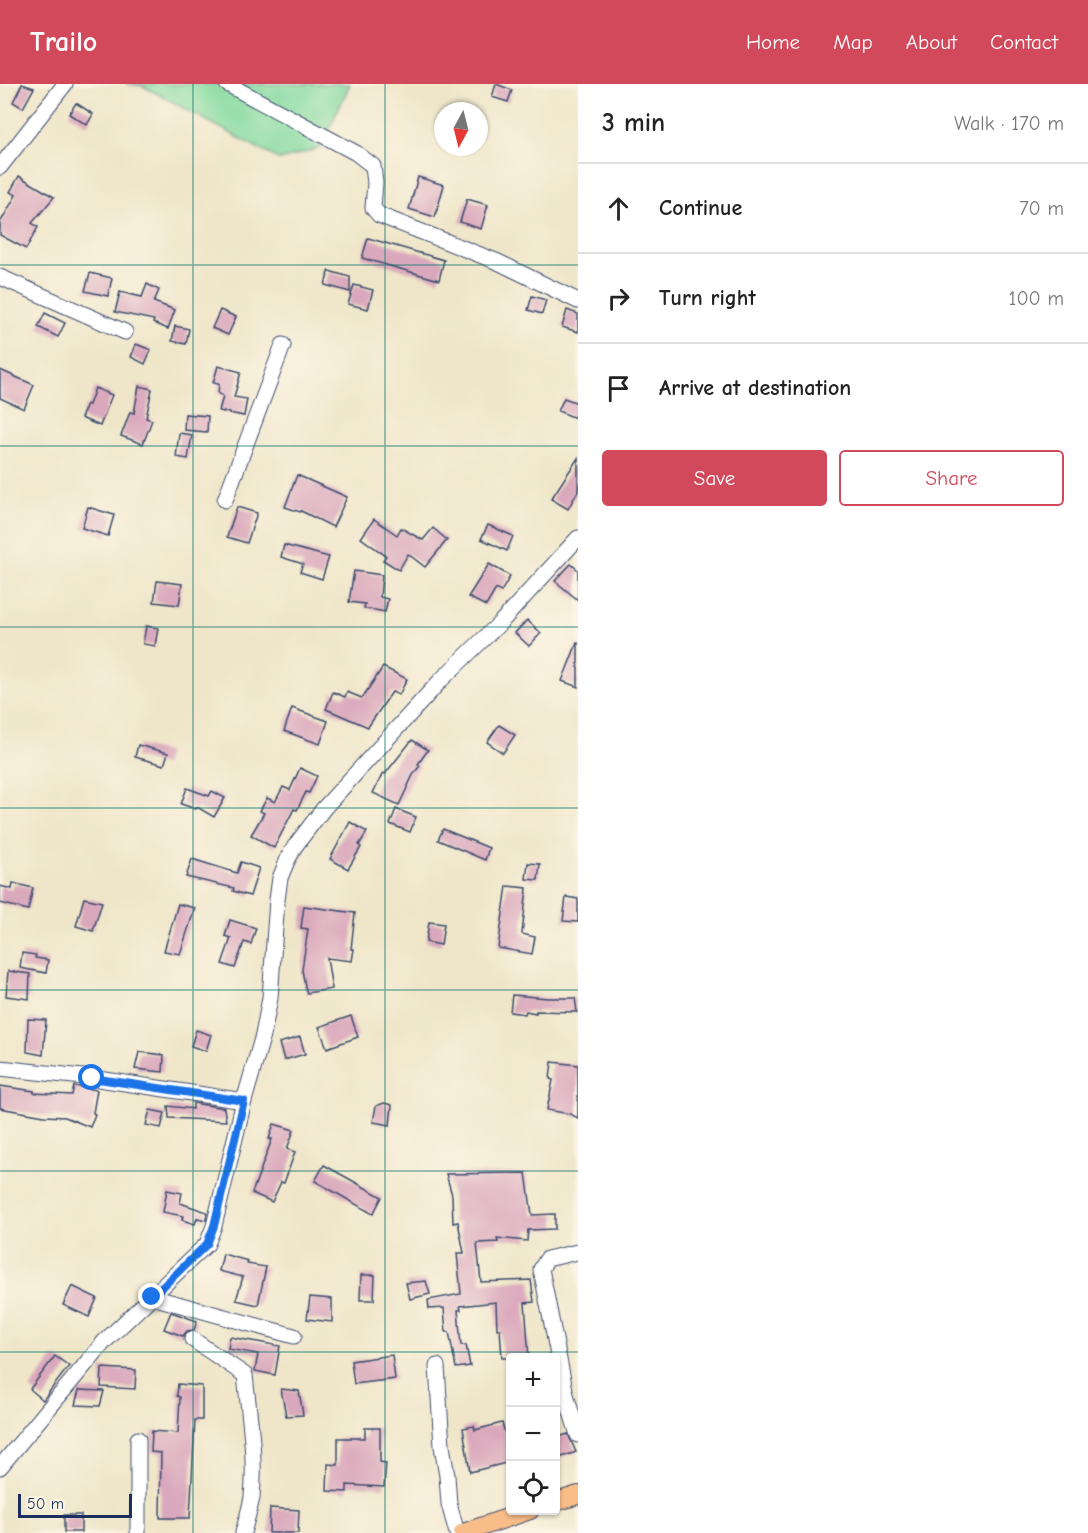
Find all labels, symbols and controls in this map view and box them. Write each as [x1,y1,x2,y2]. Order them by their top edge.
text: Trailo [30,26,97,58]
text: Home [746,30,800,54]
text: Map [833,30,873,54]
text: About [906,30,957,54]
text: Contact [990,30,1058,54]
north arrow [434,102,488,156]
text: 3 min [602,108,665,138]
text: Walk · 170 m [954,112,1064,135]
icon: ahead [602,192,635,225]
text: Continue [659,195,742,221]
text: 70 m [1019,197,1064,220]
icon: right [602,282,635,315]
text: Turn right [659,285,756,311]
text: 100 m [1009,287,1064,310]
icon: arrive [602,372,635,405]
text: Arrive at destination [659,375,851,401]
button: Save [602,450,827,506]
button: Share [839,450,1064,506]
route start [78,1064,104,1090]
route end [138,1283,164,1309]
map controls [506,1353,560,1515]
button: + [506,1353,560,1407]
button: − [506,1407,560,1461]
button: locate [506,1461,560,1515]
scale bar [18,1491,132,1518]
text: 50 m [27,1495,64,1513]

